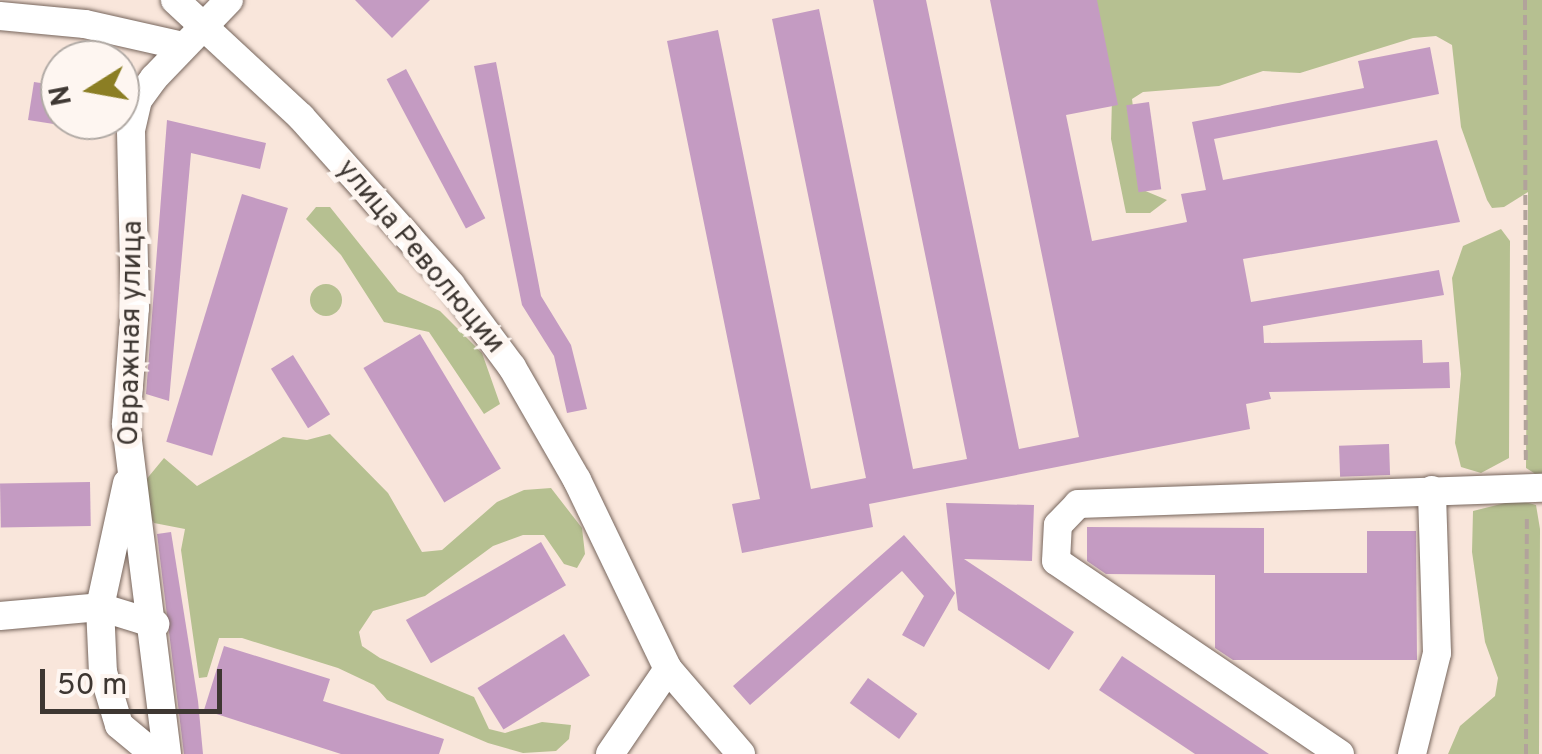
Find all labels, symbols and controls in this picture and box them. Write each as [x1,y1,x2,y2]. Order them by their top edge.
north arrow [40,40,140,140]
text: N [43,82,82,109]
street label: улица Революции [329,153,511,361]
street label: Овражная улица [113,220,151,446]
scale bar [45,649,228,711]
text: 50 m [57,668,127,705]

